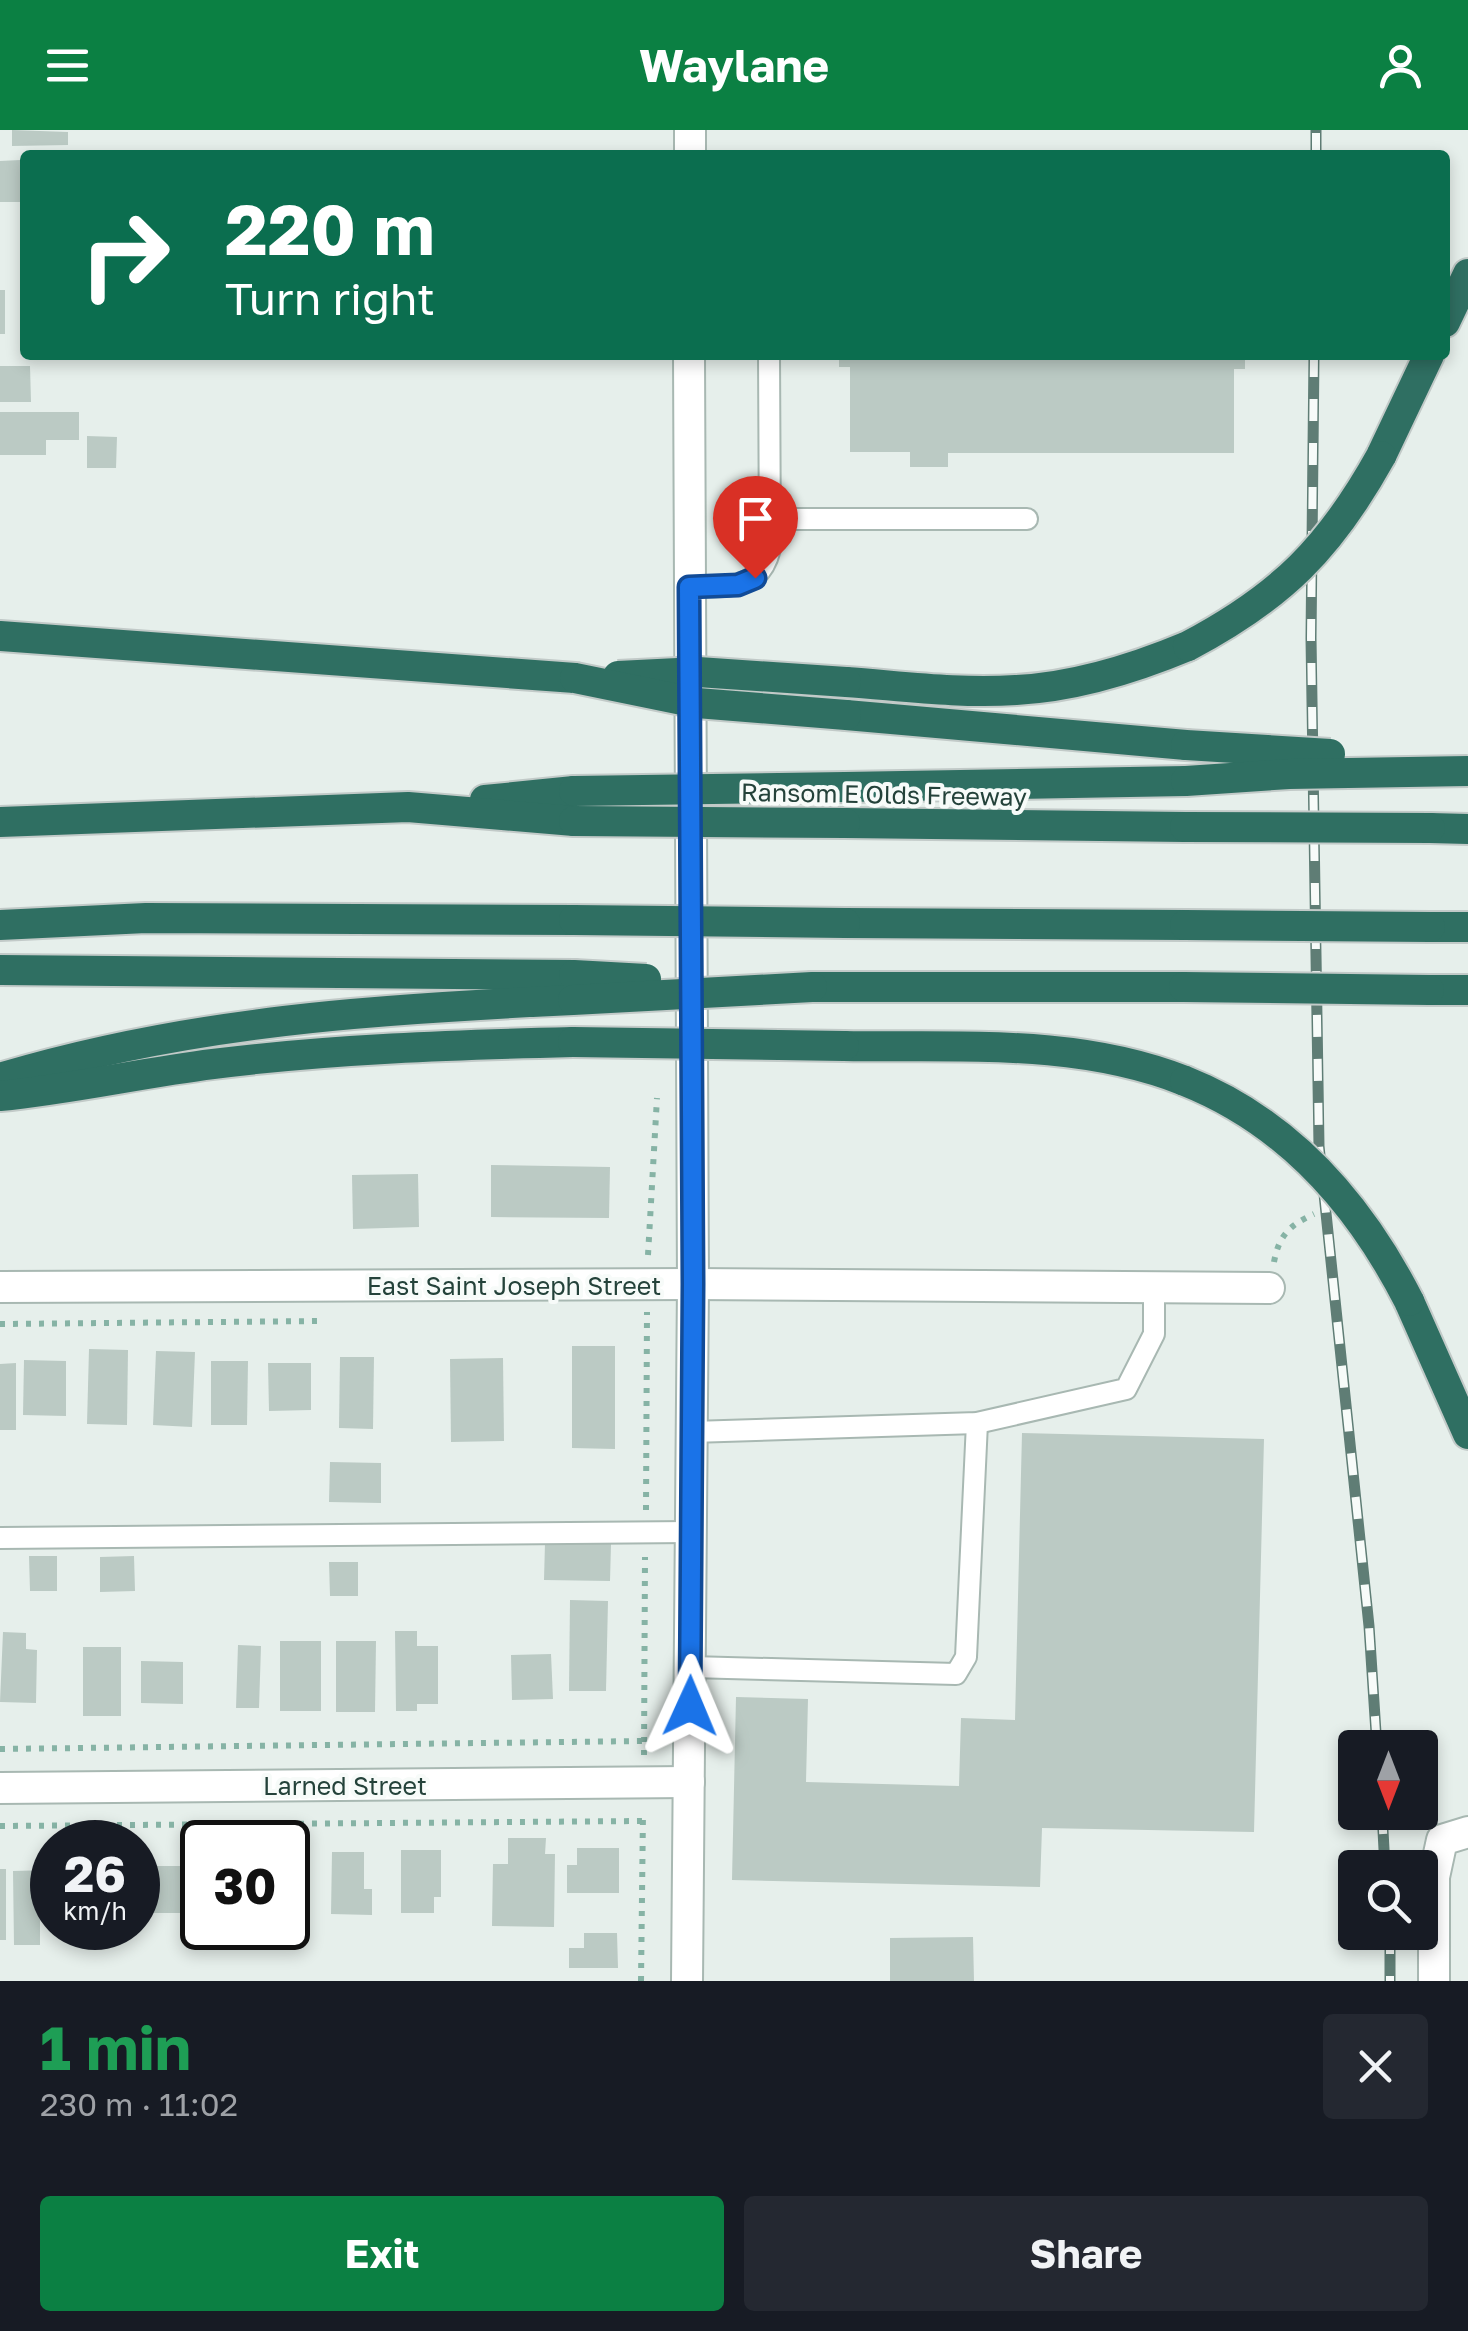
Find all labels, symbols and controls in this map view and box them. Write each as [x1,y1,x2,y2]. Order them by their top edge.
icon: menu [40,38,95,93]
text: Waylane [639,38,829,92]
icon: person [1373,38,1428,93]
text: 220 m [225,186,435,270]
icon: right [60,190,190,320]
text: Turn right [225,271,435,325]
pin [713,476,798,579]
icon: arrive [728,491,783,546]
street label: Ransom E Olds Freeway [741,776,1027,812]
street label: East Saint Joseph Street [367,1270,661,1301]
position arrow [638,1654,742,1758]
north arrow [1338,1730,1438,1830]
map controls [1338,1730,1438,1950]
street label: Larned Street [263,1770,427,1801]
speed limit sign: 30 [180,1820,310,1950]
text: 26 [64,1843,126,1903]
button: search [1338,1850,1438,1950]
text: km/h [63,1895,127,1926]
text: 1 min [40,2011,191,2083]
button: close [1323,2014,1428,2119]
text: 230 m · 11:02 [40,2085,238,2123]
button: Exit [40,2196,724,2311]
button: Share [744,2196,1428,2311]

